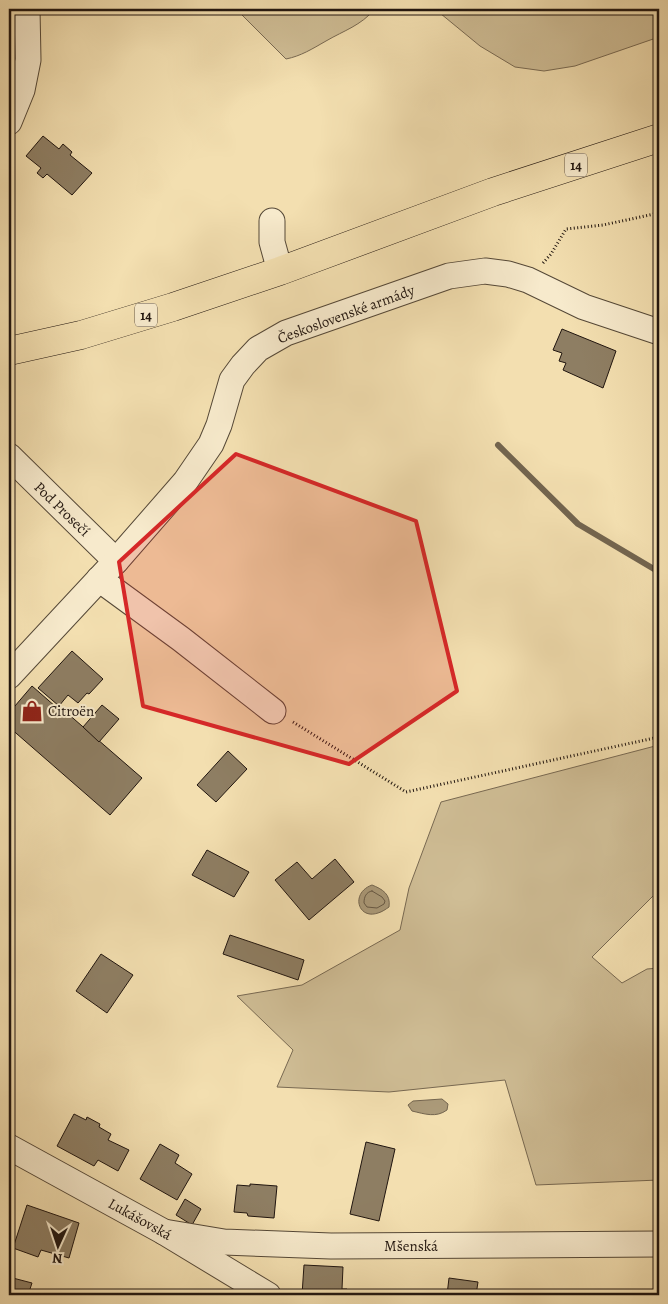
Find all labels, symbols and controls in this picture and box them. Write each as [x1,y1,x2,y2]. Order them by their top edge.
road number: 14 [565,154,587,176]
street label: Československé armády [275,280,418,348]
road number: 14 [135,304,157,326]
street label: Pod Prosečí [30,477,94,541]
shop icon: Citroën [19,698,45,724]
place label: Citroën [48,701,94,721]
street label: Lukášovská [105,1193,175,1245]
north arrow [32,1222,82,1272]
street label: Mšenská [384,1236,438,1256]
text: N [52,1249,63,1268]

